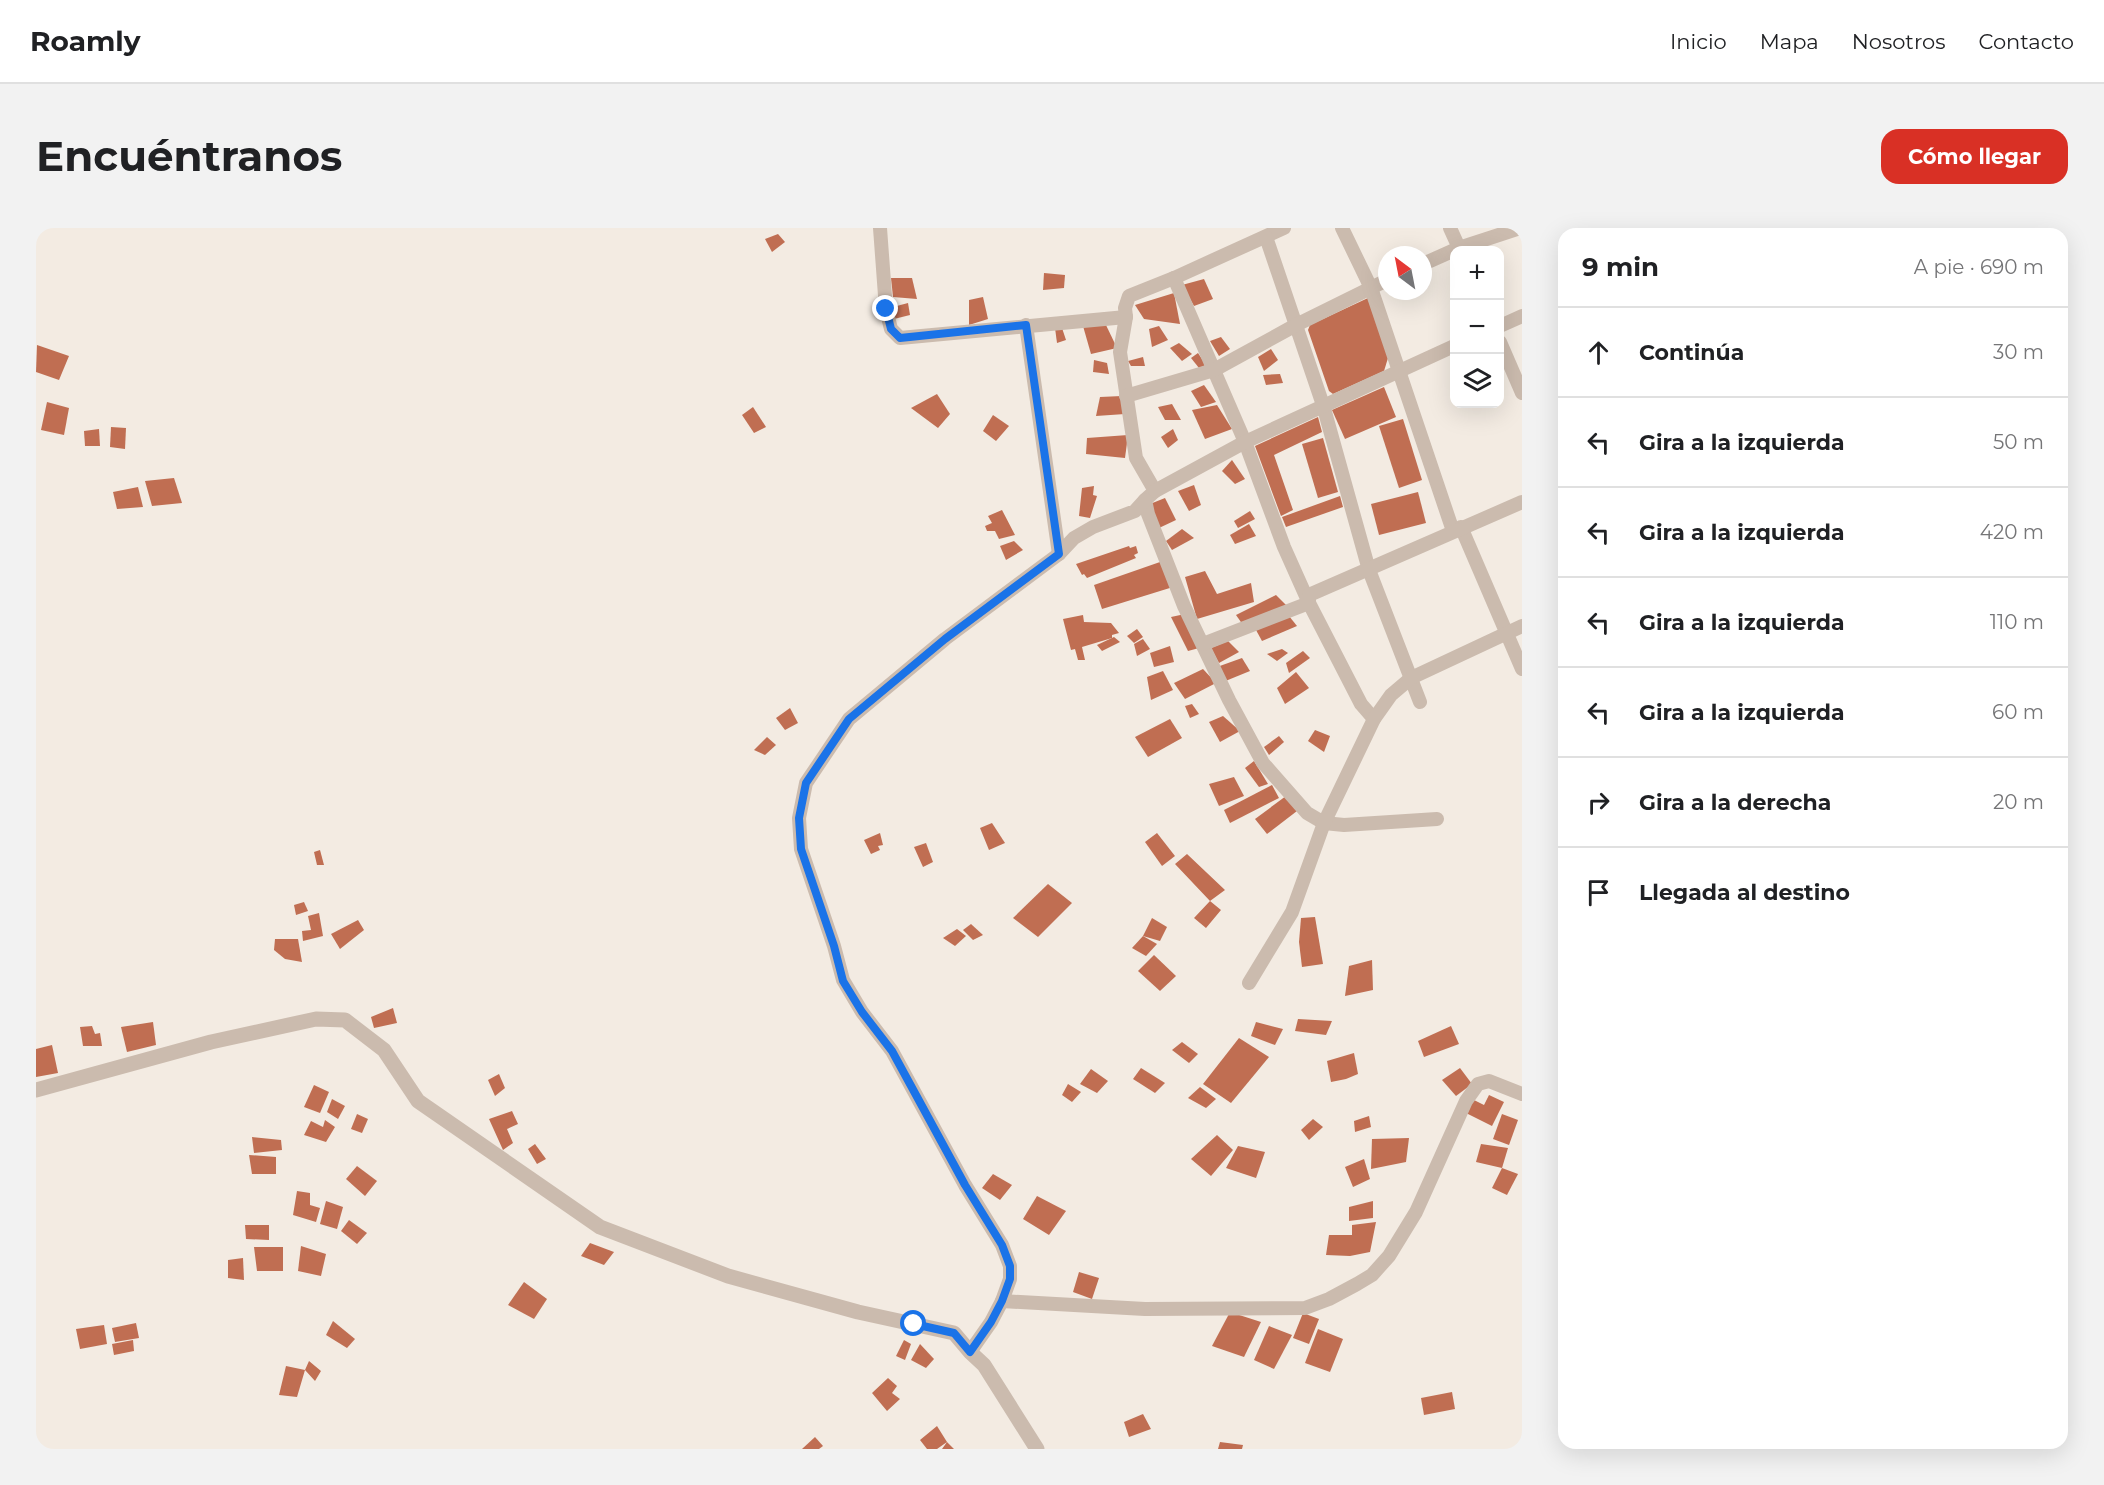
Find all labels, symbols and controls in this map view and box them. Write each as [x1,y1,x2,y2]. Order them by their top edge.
text: Roamly [30,24,140,58]
text: Inicio [1670,29,1727,54]
text: Mapa [1760,29,1819,54]
text: Nosotros [1852,29,1945,54]
text: Contacto [1978,29,2074,54]
button: Cómo llegar [1881,129,2068,184]
text: Encuéntranos [36,130,342,182]
north arrow [1378,246,1432,300]
map controls [1450,246,1504,408]
button: + [1450,246,1504,300]
text: 9 min [1582,251,1659,283]
text: A pie · 690 m [1914,255,2044,279]
route end [872,295,898,321]
button: − [1450,300,1504,354]
icon: ahead [1582,336,1615,369]
text: Continúa [1639,339,1744,366]
text: 30 m [1993,340,2044,364]
button: layers [1450,354,1504,408]
icon: left [1582,426,1615,459]
text: Gira a la izquierda [1639,429,1845,456]
text: 50 m [1993,430,2044,454]
icon: left [1582,516,1615,549]
text: Gira a la izquierda [1639,519,1845,546]
text: 420 m [1980,520,2044,544]
icon: left [1582,606,1615,639]
text: Gira a la izquierda [1639,609,1845,636]
text: 110 m [1990,610,2044,634]
icon: left [1582,696,1615,729]
text: Gira a la izquierda [1639,699,1845,726]
text: 60 m [1992,700,2044,724]
icon: right [1582,786,1615,819]
text: Gira a la derecha [1639,789,1831,816]
text: 20 m [1993,790,2044,814]
icon: arrive [1582,876,1615,909]
text: Llegada al destino [1639,879,1850,906]
route start [900,1310,926,1336]

